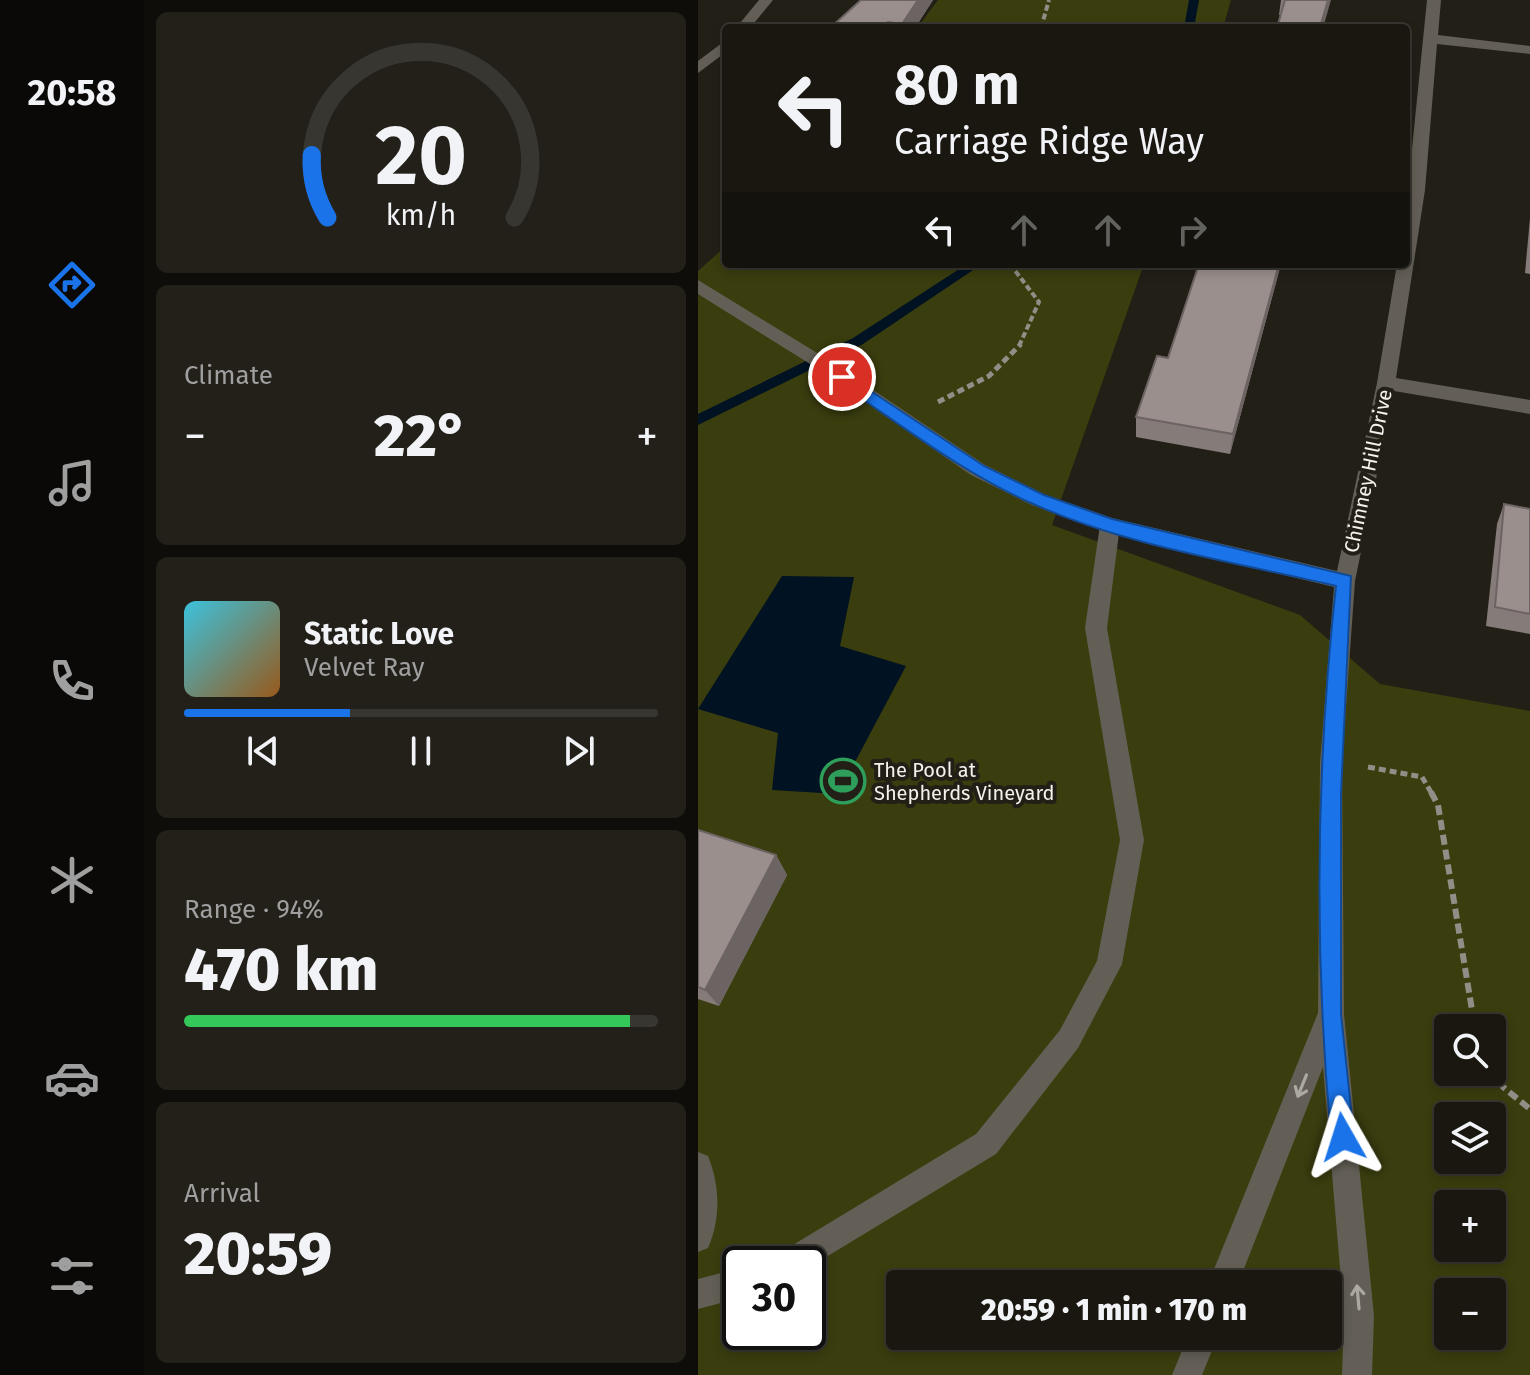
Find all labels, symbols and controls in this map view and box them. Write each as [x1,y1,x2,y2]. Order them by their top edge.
text: 80 m [894,52,1020,119]
icon: left [762,56,866,160]
text: 20:58 [28,71,116,115]
text: 20 [375,106,467,206]
text: Carriage Ridge Way [894,120,1204,164]
text: km/h [386,198,456,233]
icon: left [918,208,962,252]
icon: ahead [1002,208,1046,252]
icon: ahead [1086,208,1130,252]
icon: right [1170,208,1214,252]
icon: directions [44,257,100,313]
pin [808,343,876,411]
icon: arrive [820,355,864,399]
text: Climate [184,360,273,391]
street label: Chimney Hill Drive [1339,387,1397,555]
text: 22° [374,400,468,472]
text: − [184,410,206,463]
text: + [636,410,658,463]
icon: music [44,455,100,511]
text: Static Love [304,616,454,652]
text: Velvet Ray [304,652,424,683]
icon: phone [44,653,100,709]
icon: previous [241,729,285,773]
icon: pause [399,729,443,773]
icon: next [557,729,601,773]
sports icon: The Pool at Shepherds Vineyard [819,757,867,805]
place label: The Pool at Shepherds Vineyard [874,758,1055,805]
icon: climate [44,852,100,908]
text: Range · 94% [184,894,324,925]
text: 470 km [184,934,378,1006]
map controls [1434,1014,1506,1350]
button: search [1434,1014,1506,1086]
icon: car [44,1050,100,1106]
one-way arrow [1294,1073,1308,1098]
position arrow [1301,1095,1385,1179]
button: layers [1434,1102,1506,1174]
text: Arrival [184,1178,260,1209]
button: + [1434,1190,1506,1262]
text: 20:59 [184,1218,332,1290]
speed limit sign: 30 [722,1246,826,1350]
icon: filters [44,1248,100,1304]
button: − [1434,1278,1506,1350]
one-way arrow [1350,1284,1365,1311]
text: 20:59 · 1 min · 170 m [981,1292,1247,1328]

